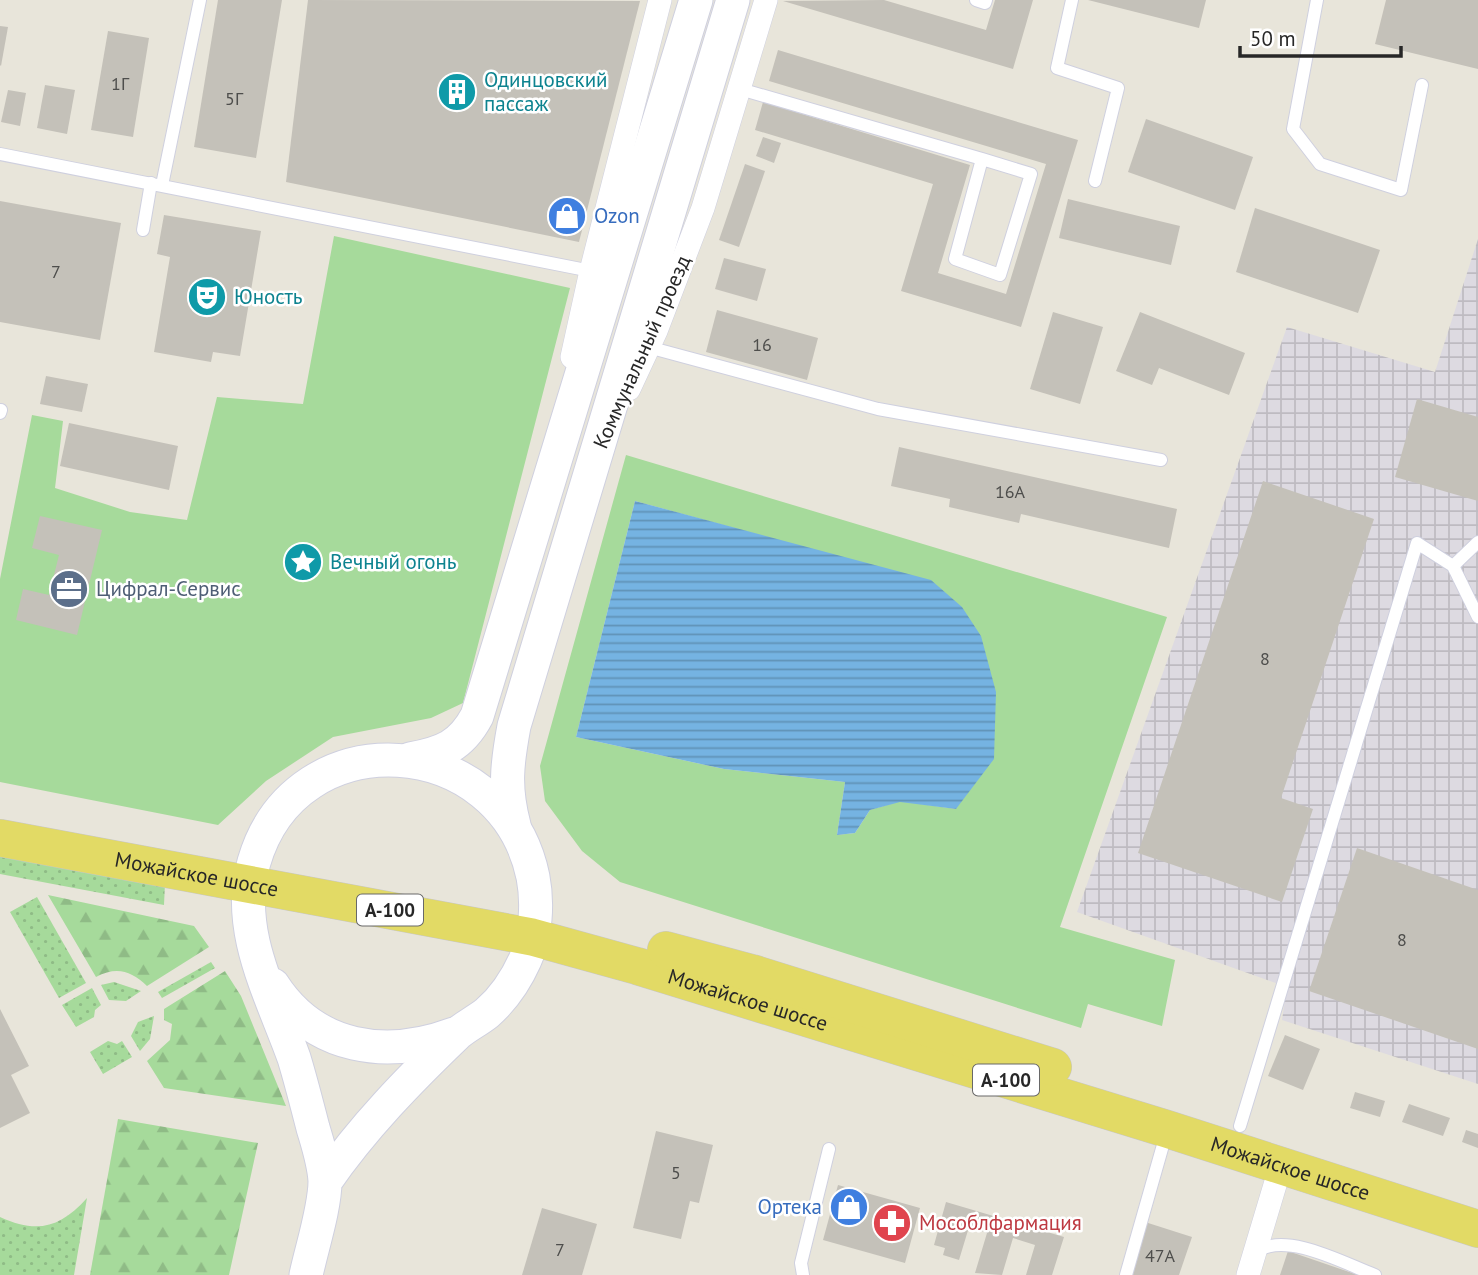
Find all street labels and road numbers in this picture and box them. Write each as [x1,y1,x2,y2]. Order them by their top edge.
street label: Коммунальный проезд [587,251,696,453]
street label: Можайское шоссе [113,846,281,903]
road number: А-100 [357,894,423,926]
street label: Можайское шоссе [665,962,831,1037]
road number: А-100 [973,1064,1039,1096]
street label: Можайское шоссе [1207,1130,1373,1206]

